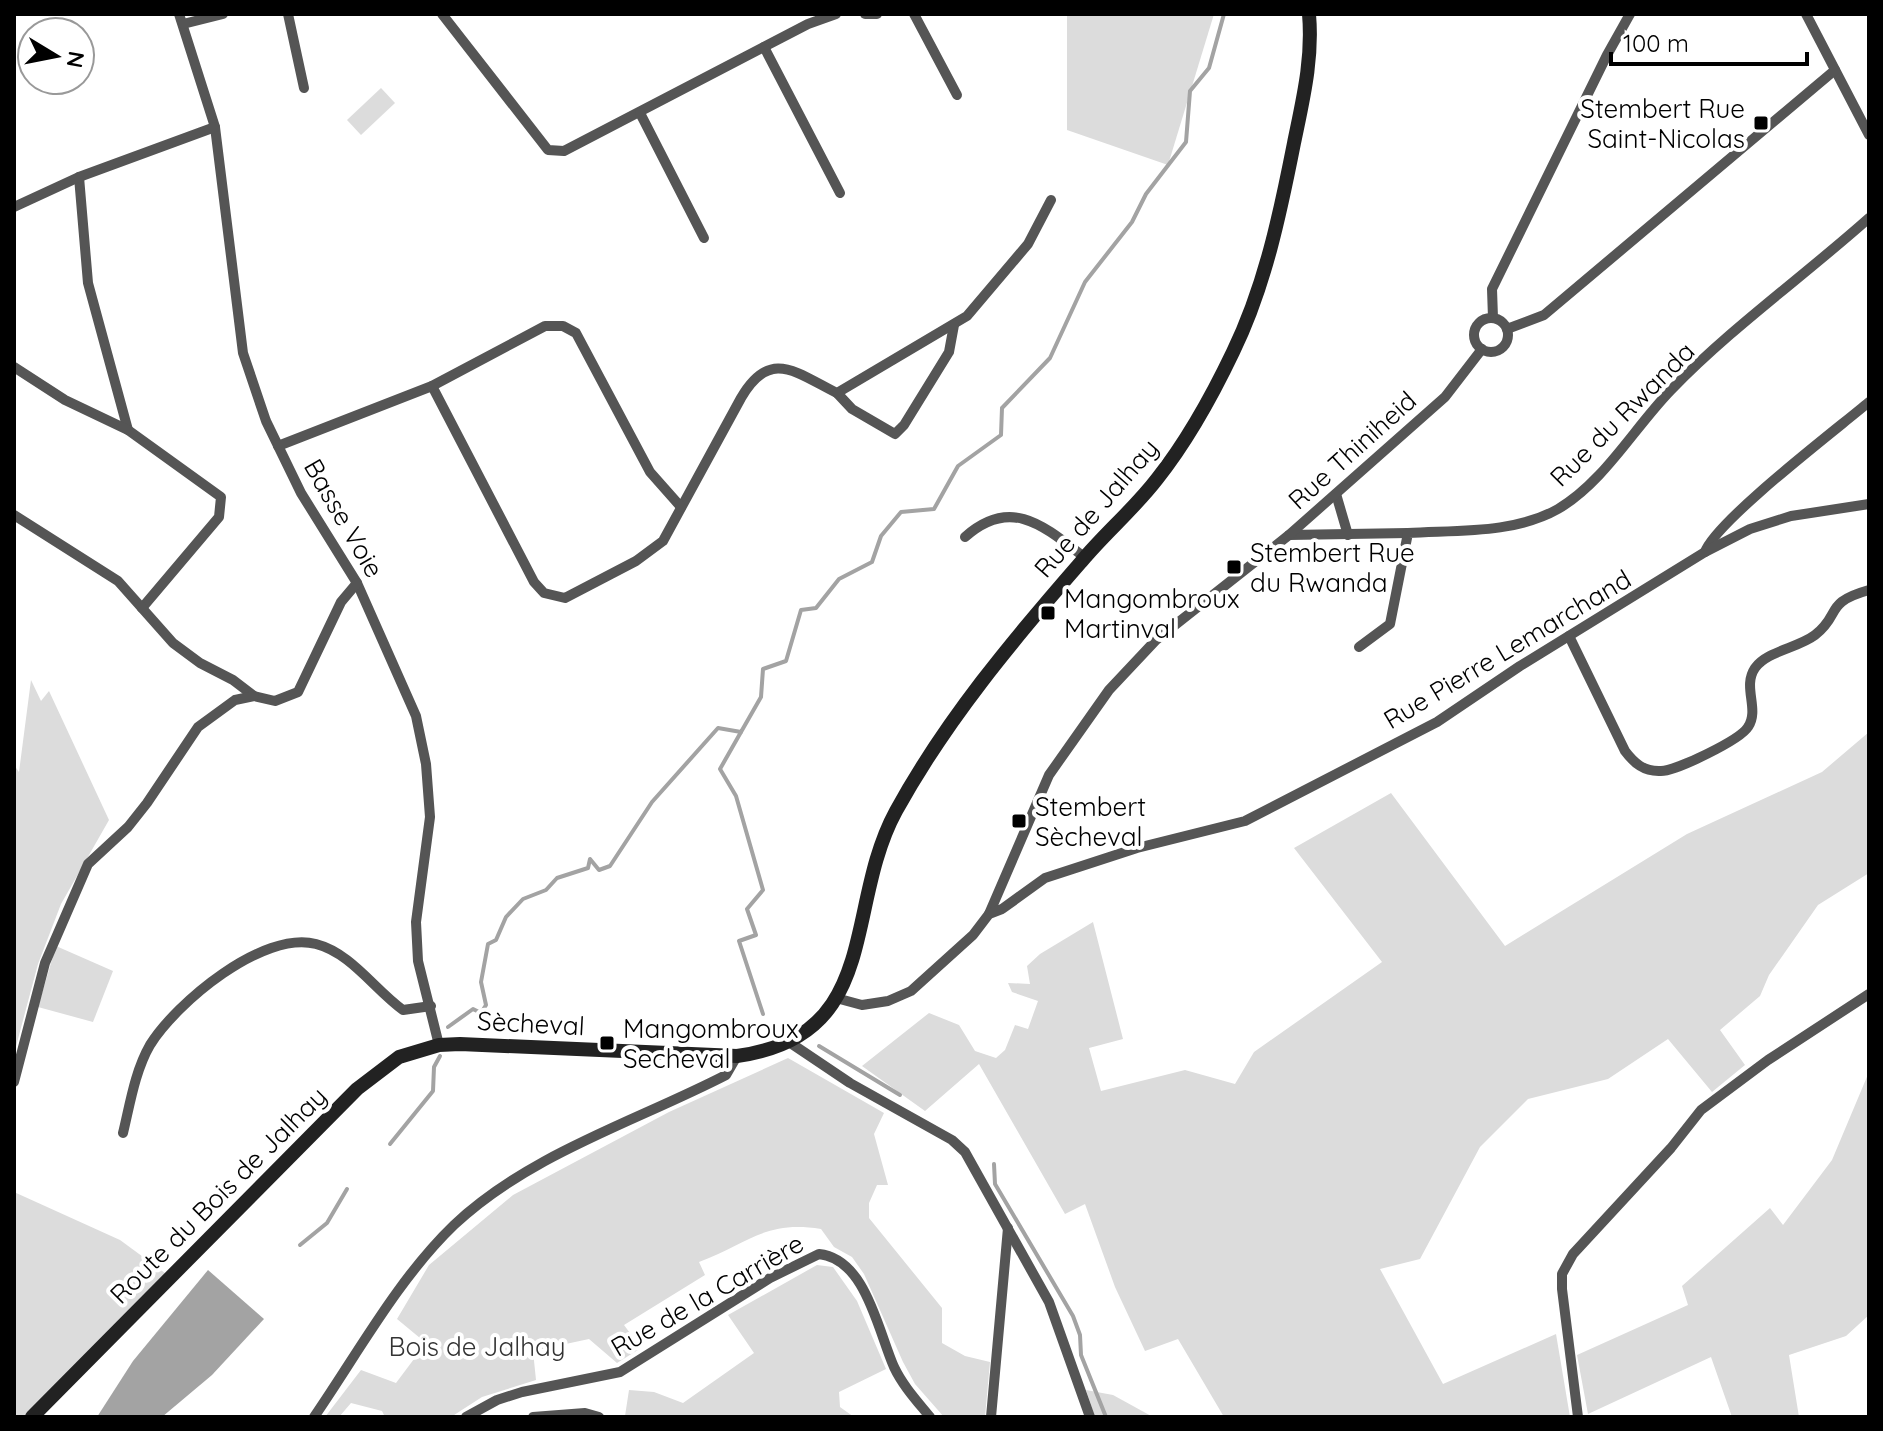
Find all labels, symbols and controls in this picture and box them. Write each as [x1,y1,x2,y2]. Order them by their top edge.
north arrow [16,16,96,96]
scale bar [1611,16,1807,66]
text: 100 m [1623,28,1689,58]
text: N [61,49,91,70]
place label: Stembert Rue Saint-Nicolas [1580,92,1745,155]
marker: Stembert Rue Saint-Nicolas [1752,114,1770,132]
street label: Rue du Rwanda [1543,335,1701,493]
street label: Rue Thiniheid [1281,384,1423,516]
street label: Rue de Jalhay [1027,432,1165,584]
street label: Basse Voie [297,453,391,583]
place label: Stembert Rue du Rwanda [1250,536,1415,599]
marker: Stembert Rue du Rwanda [1225,558,1243,576]
street label: Rue Pierre Lemarchand [1377,562,1637,736]
place label: Mangombroux Martinval [1064,582,1240,645]
marker: Mangombroux Martinval [1039,604,1057,622]
place label: Stembert Sècheval [1035,790,1146,853]
marker: Stembert Sècheval [1010,812,1028,830]
street label: Sècheval [476,1004,586,1042]
place label: Mangombroux Secheval [623,1012,799,1075]
marker: Mangombroux Secheval [598,1034,616,1052]
street label: Route du Bois de Jalhay [103,1080,333,1310]
street label: Rue de la Carrière [605,1226,809,1364]
park label: Bois de Jalhay [389,1330,565,1363]

